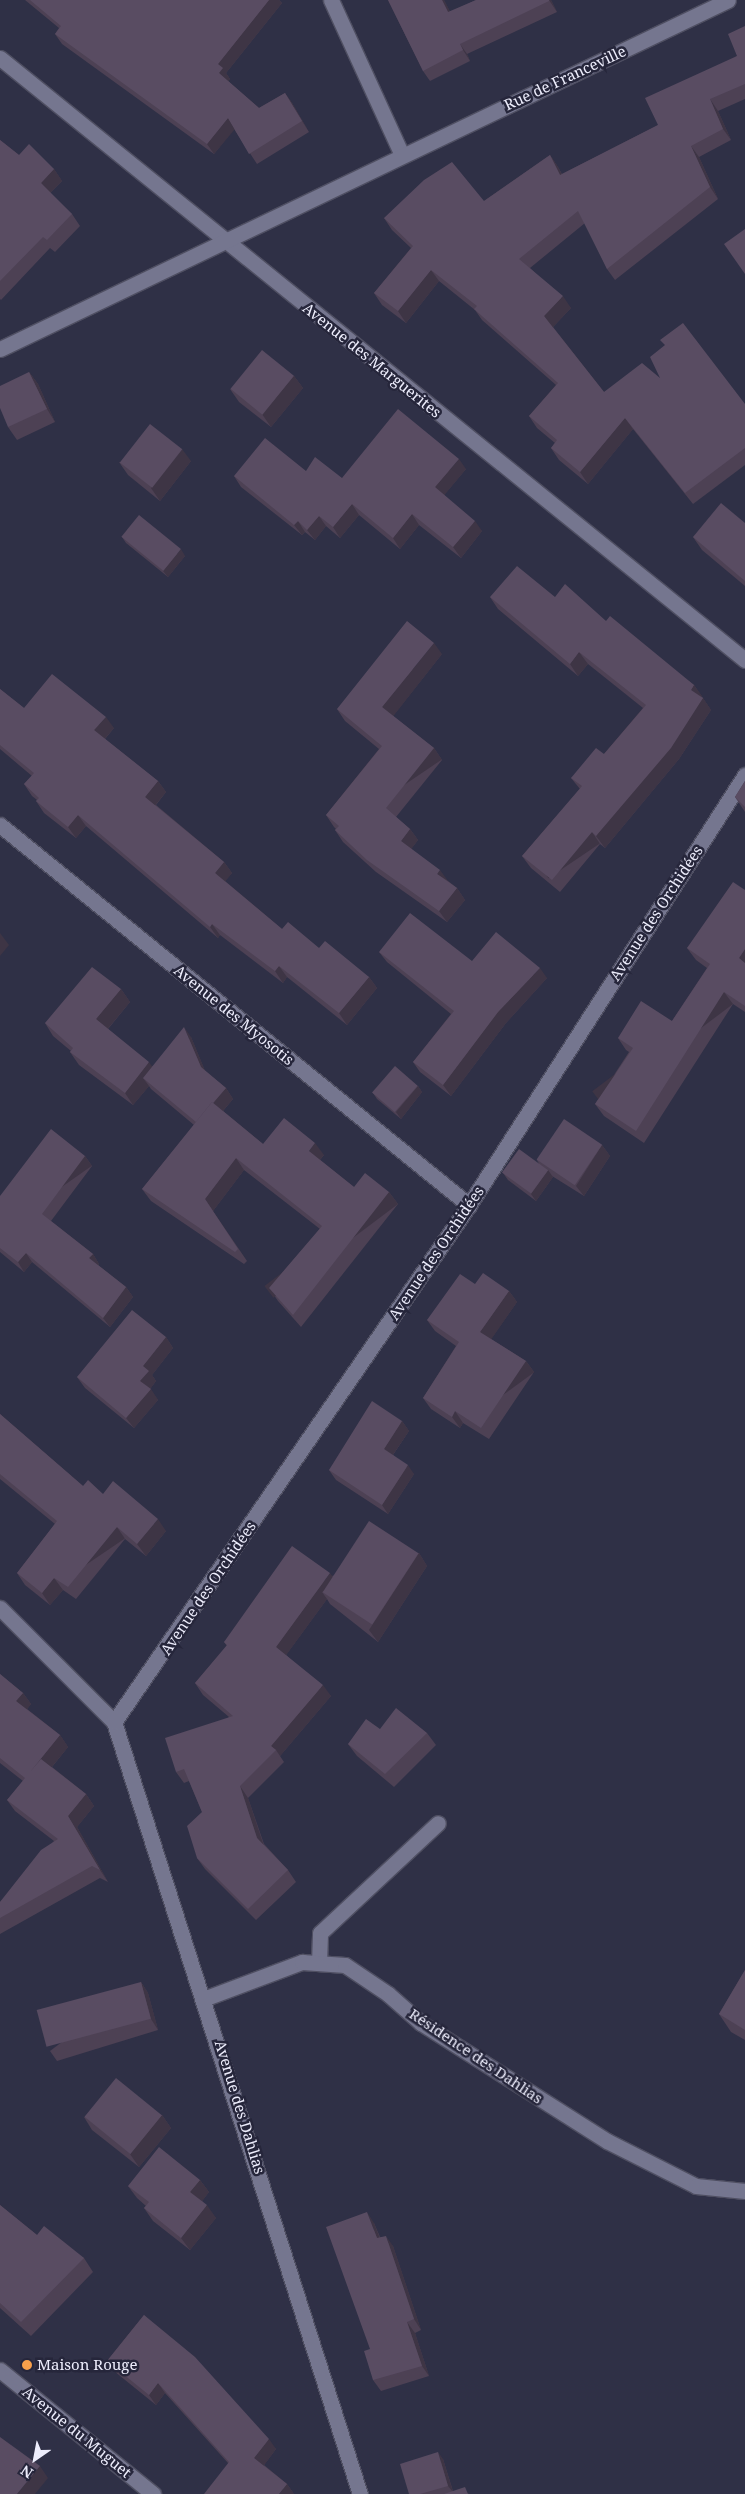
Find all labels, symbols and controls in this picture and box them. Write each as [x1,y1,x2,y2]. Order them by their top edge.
street label: Rue de Franceville [501,42,629,114]
street label: Avenue des Marguerites [299,299,445,421]
street label: Avenue des Orchidées [606,842,706,984]
street label: Avenue des Myosotis [170,961,298,1069]
street label: Avenue des Orchidées [385,1183,487,1323]
street label: Avenue des Orchidées [157,1518,259,1658]
street label: Résidence des Dahlias [406,2005,546,2107]
street label: Avenue des Dahlias [211,2038,269,2176]
place label: Maison Rouge [37,2356,137,2374]
marker: Maison Rouge [21,2359,33,2371]
street label: Avenue du Muguet [19,2383,135,2481]
north arrow [10,2434,60,2484]
text: N [17,2461,36,2483]

